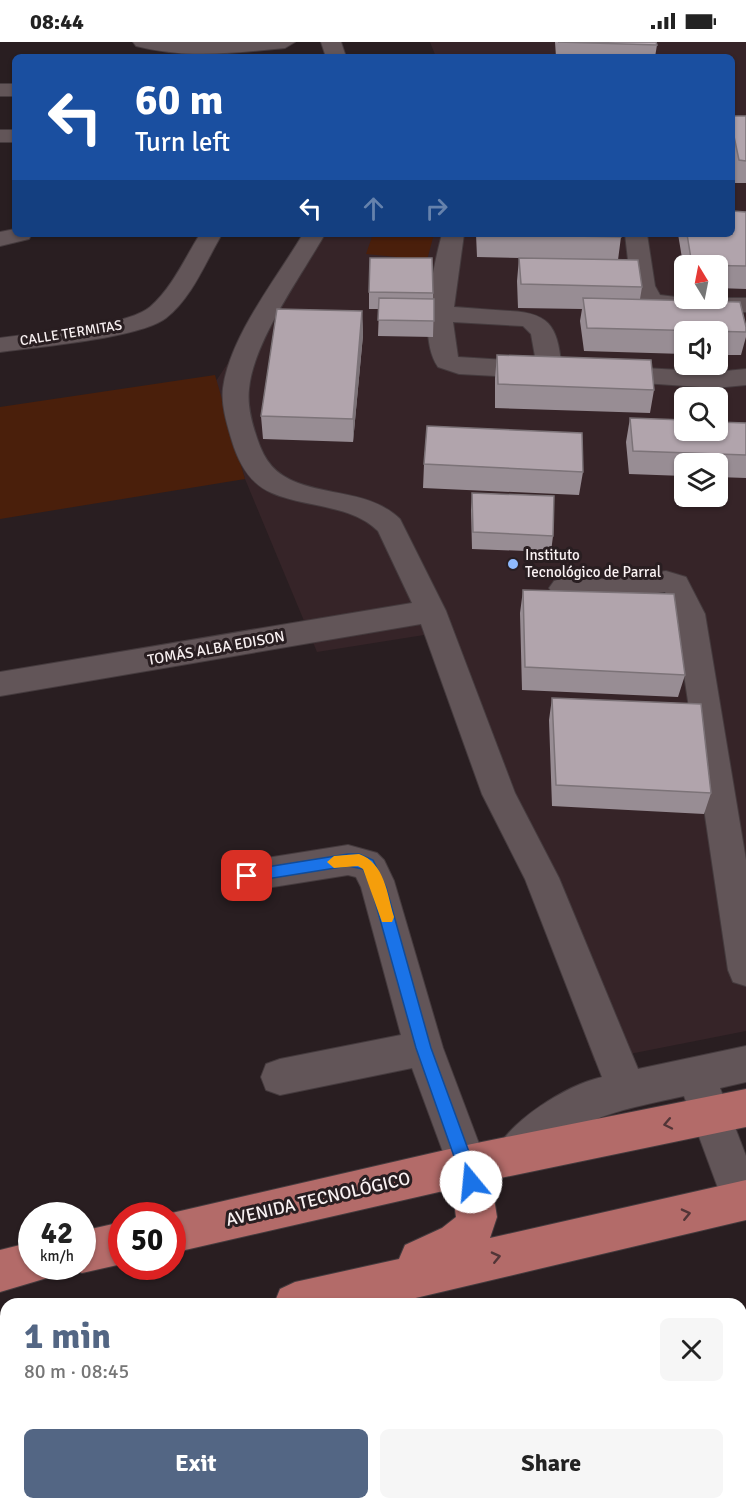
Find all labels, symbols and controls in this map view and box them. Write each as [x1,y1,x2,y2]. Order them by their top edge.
text: 08:44 [30,8,84,35]
text: 60 m [135,75,224,126]
icon: left [36,78,114,156]
text: Turn left [135,126,230,159]
icon: left [294,192,327,225]
icon: ahead [357,192,390,225]
icon: right [420,192,453,225]
north arrow [674,255,728,309]
map controls [674,255,728,507]
street label: CALLE TERMITAS [19,316,124,349]
button: sound [674,321,728,375]
button: search [674,387,728,441]
button: layers [674,453,728,507]
place label: Instituto Tecnológico de Parral [525,546,661,581]
marker: Instituto Tecnológico de Parral [506,557,520,571]
street label: TOMÁS ALBA EDISON [146,626,286,669]
pin [221,850,272,901]
icon: arrive [230,859,263,892]
one-way arrow [663,1116,673,1129]
position arrow [439,1150,503,1214]
street label: AVENIDA TECNOLÓGICO [224,1167,412,1231]
speed limit sign: 50 [108,1202,186,1280]
one-way arrow [680,1208,690,1221]
text: 42 [41,1215,73,1252]
text: km/h [40,1247,74,1265]
one-way arrow [490,1252,500,1265]
text: 1 min [24,1314,111,1359]
button: close [660,1318,723,1381]
text: 80 m · 08:45 [24,1359,129,1384]
button: Exit [24,1429,368,1498]
button: Share [380,1429,723,1498]

